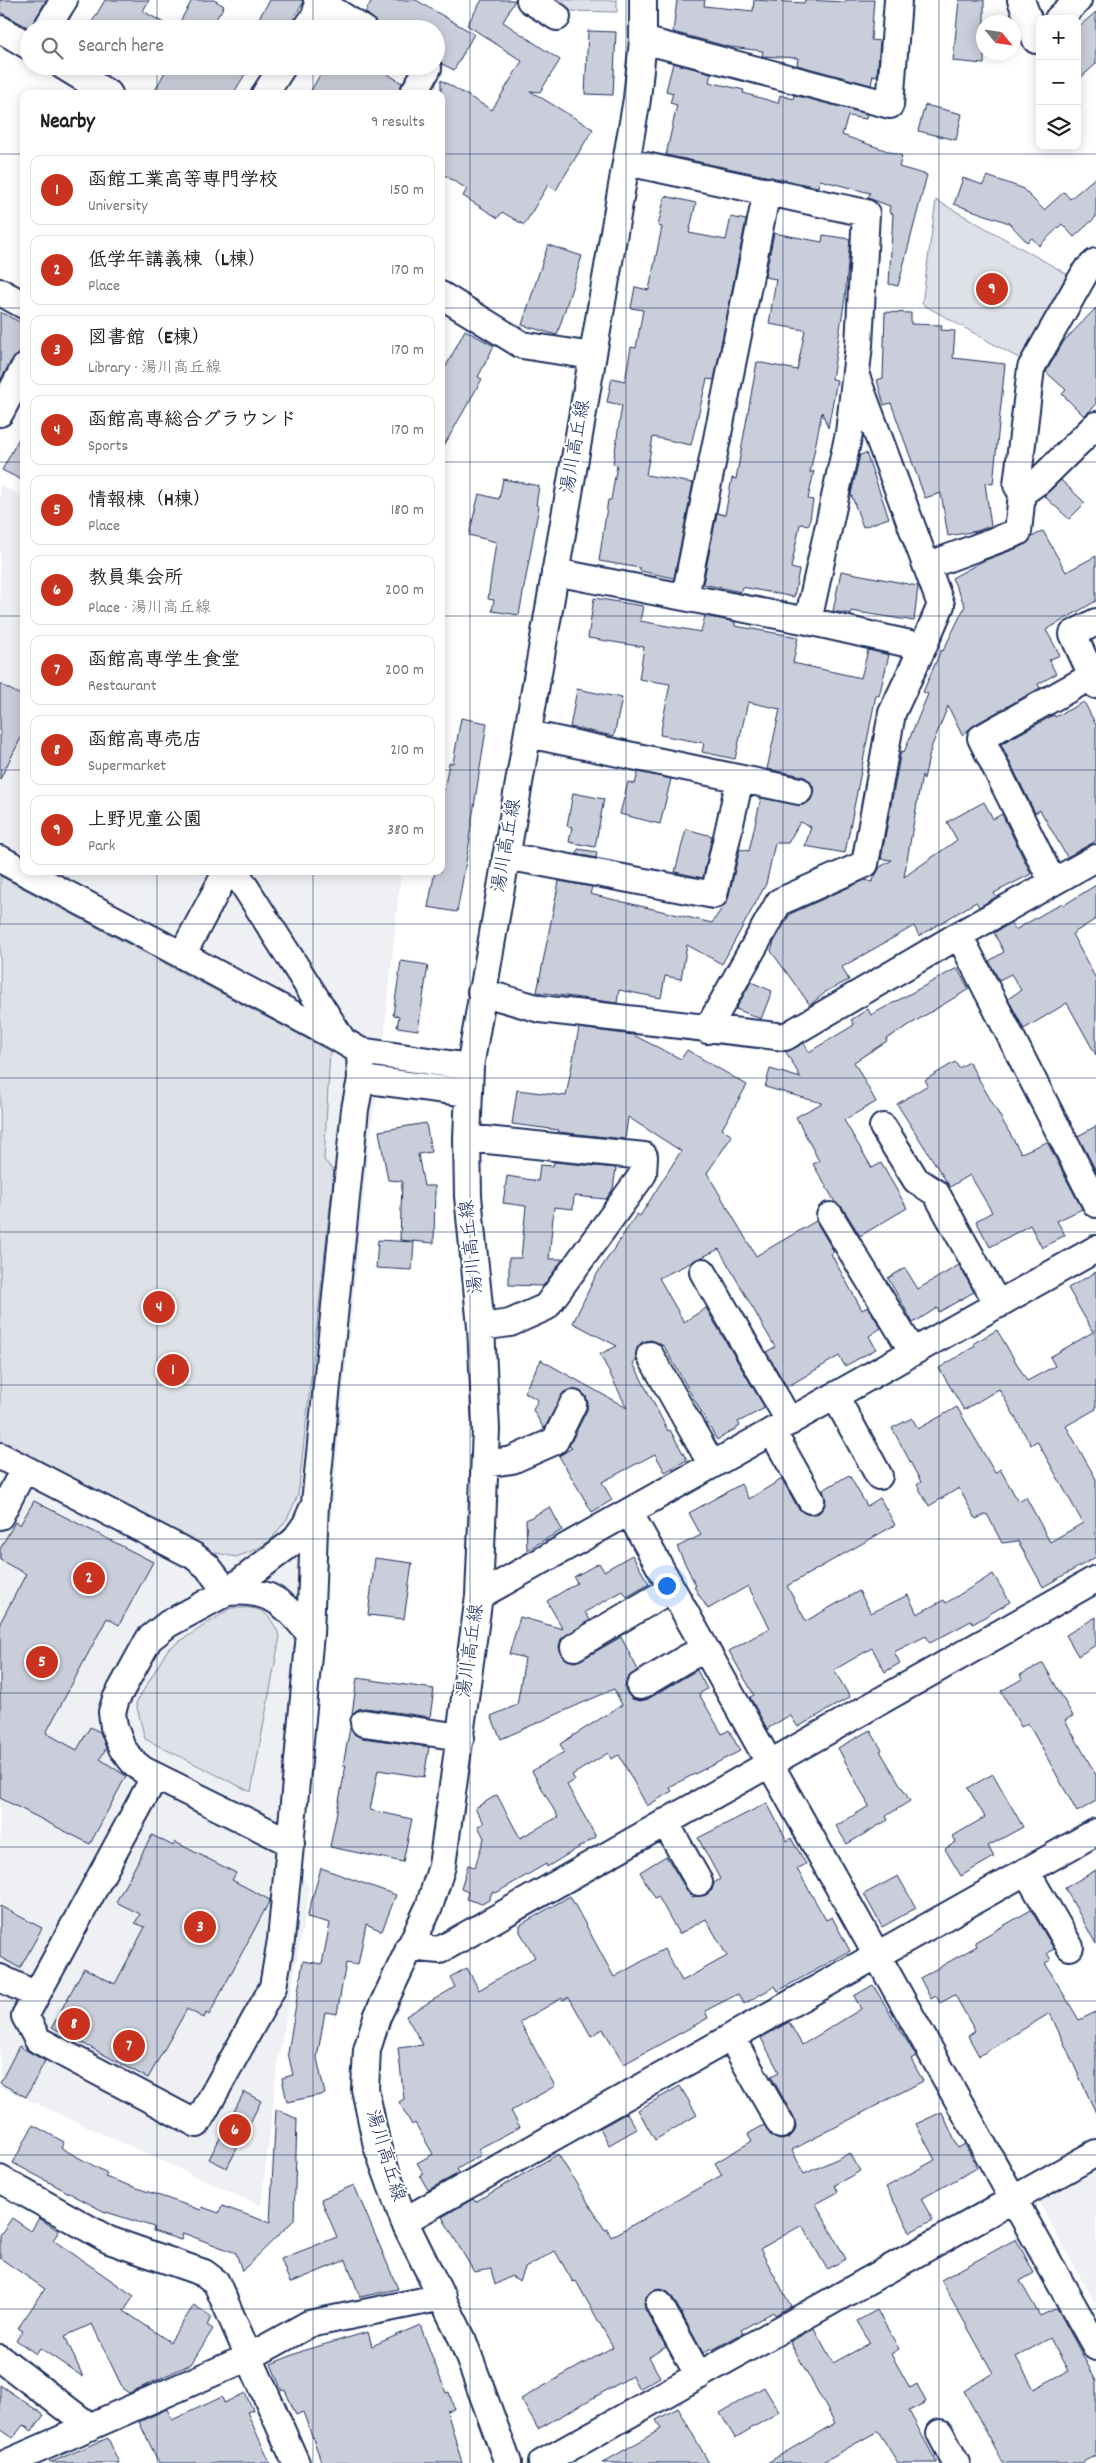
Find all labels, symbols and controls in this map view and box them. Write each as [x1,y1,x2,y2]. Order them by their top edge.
north arrow [976,15,1021,60]
map controls [1036,15,1081,150]
button: + [1036,15,1081,60]
search box [20,20,445,75]
icon: search [38,34,66,62]
text: Search here [78,34,164,61]
button: − [1036,60,1081,105]
button: layers [1036,105,1081,150]
text: Nearby [40,108,95,138]
text: 9 results [371,111,425,134]
text: 函館工業高等専門学校 [88,168,278,195]
text: 1 [55,179,59,202]
text: 150 m [390,179,424,202]
text: University [88,195,148,218]
text: 低学年講義棟（L棟） [88,248,267,275]
text: 2 [54,259,61,282]
text: 170 m [391,259,424,282]
pin: 9 [976,270,1008,308]
text: Place [88,275,120,298]
text: 図書館（E棟） [88,326,211,353]
text: 3 [53,339,61,362]
text: 170 m [391,339,424,362]
text: Library · 湯川高丘線 [88,357,221,380]
street label: 湯川高丘線 [555,398,599,496]
text: 函館高専総合グラウンド [88,408,297,435]
text: 4 [54,419,60,442]
text: 170 m [391,419,424,442]
text: Sports [88,435,128,458]
text: 情報棟（H棟） [88,488,212,515]
text: 5 [53,499,61,522]
text: 180 m [391,499,424,522]
text: Place [88,515,120,538]
text: 教員集会所 [88,566,183,593]
text: 6 [53,579,61,602]
text: 200 m [385,579,424,602]
text: Place · 湯川高丘線 [88,597,211,620]
text: 函館高専学生食堂 [88,648,240,675]
text: 7 [54,659,60,682]
text: 200 m [385,659,424,682]
text: Restaurant [88,675,157,698]
text: 函館高専売店 [88,728,202,755]
text: 8 [54,739,60,762]
text: 210 m [390,739,424,762]
text: Supermarket [88,755,166,778]
street label: 湯川高丘線 [486,797,530,895]
text: 上野児童公園 [88,808,202,835]
text: 9 [53,819,61,842]
text: 380 m [387,819,424,842]
text: Park [88,835,115,858]
street label: 湯川高丘線 [455,1198,491,1296]
pin: 4 [143,1288,175,1326]
pin: 1 [157,1351,189,1389]
pin: 2 [73,1559,105,1597]
your location [654,1573,680,1599]
street label: 湯川高丘線 [452,1602,492,1700]
pin: 5 [26,1643,58,1681]
pin: 3 [184,1908,216,1946]
pin: 8 [58,2005,90,2043]
pin: 7 [113,2027,145,2065]
street label: 湯川高丘線 [357,2107,411,2205]
pin: 6 [219,2111,251,2149]

